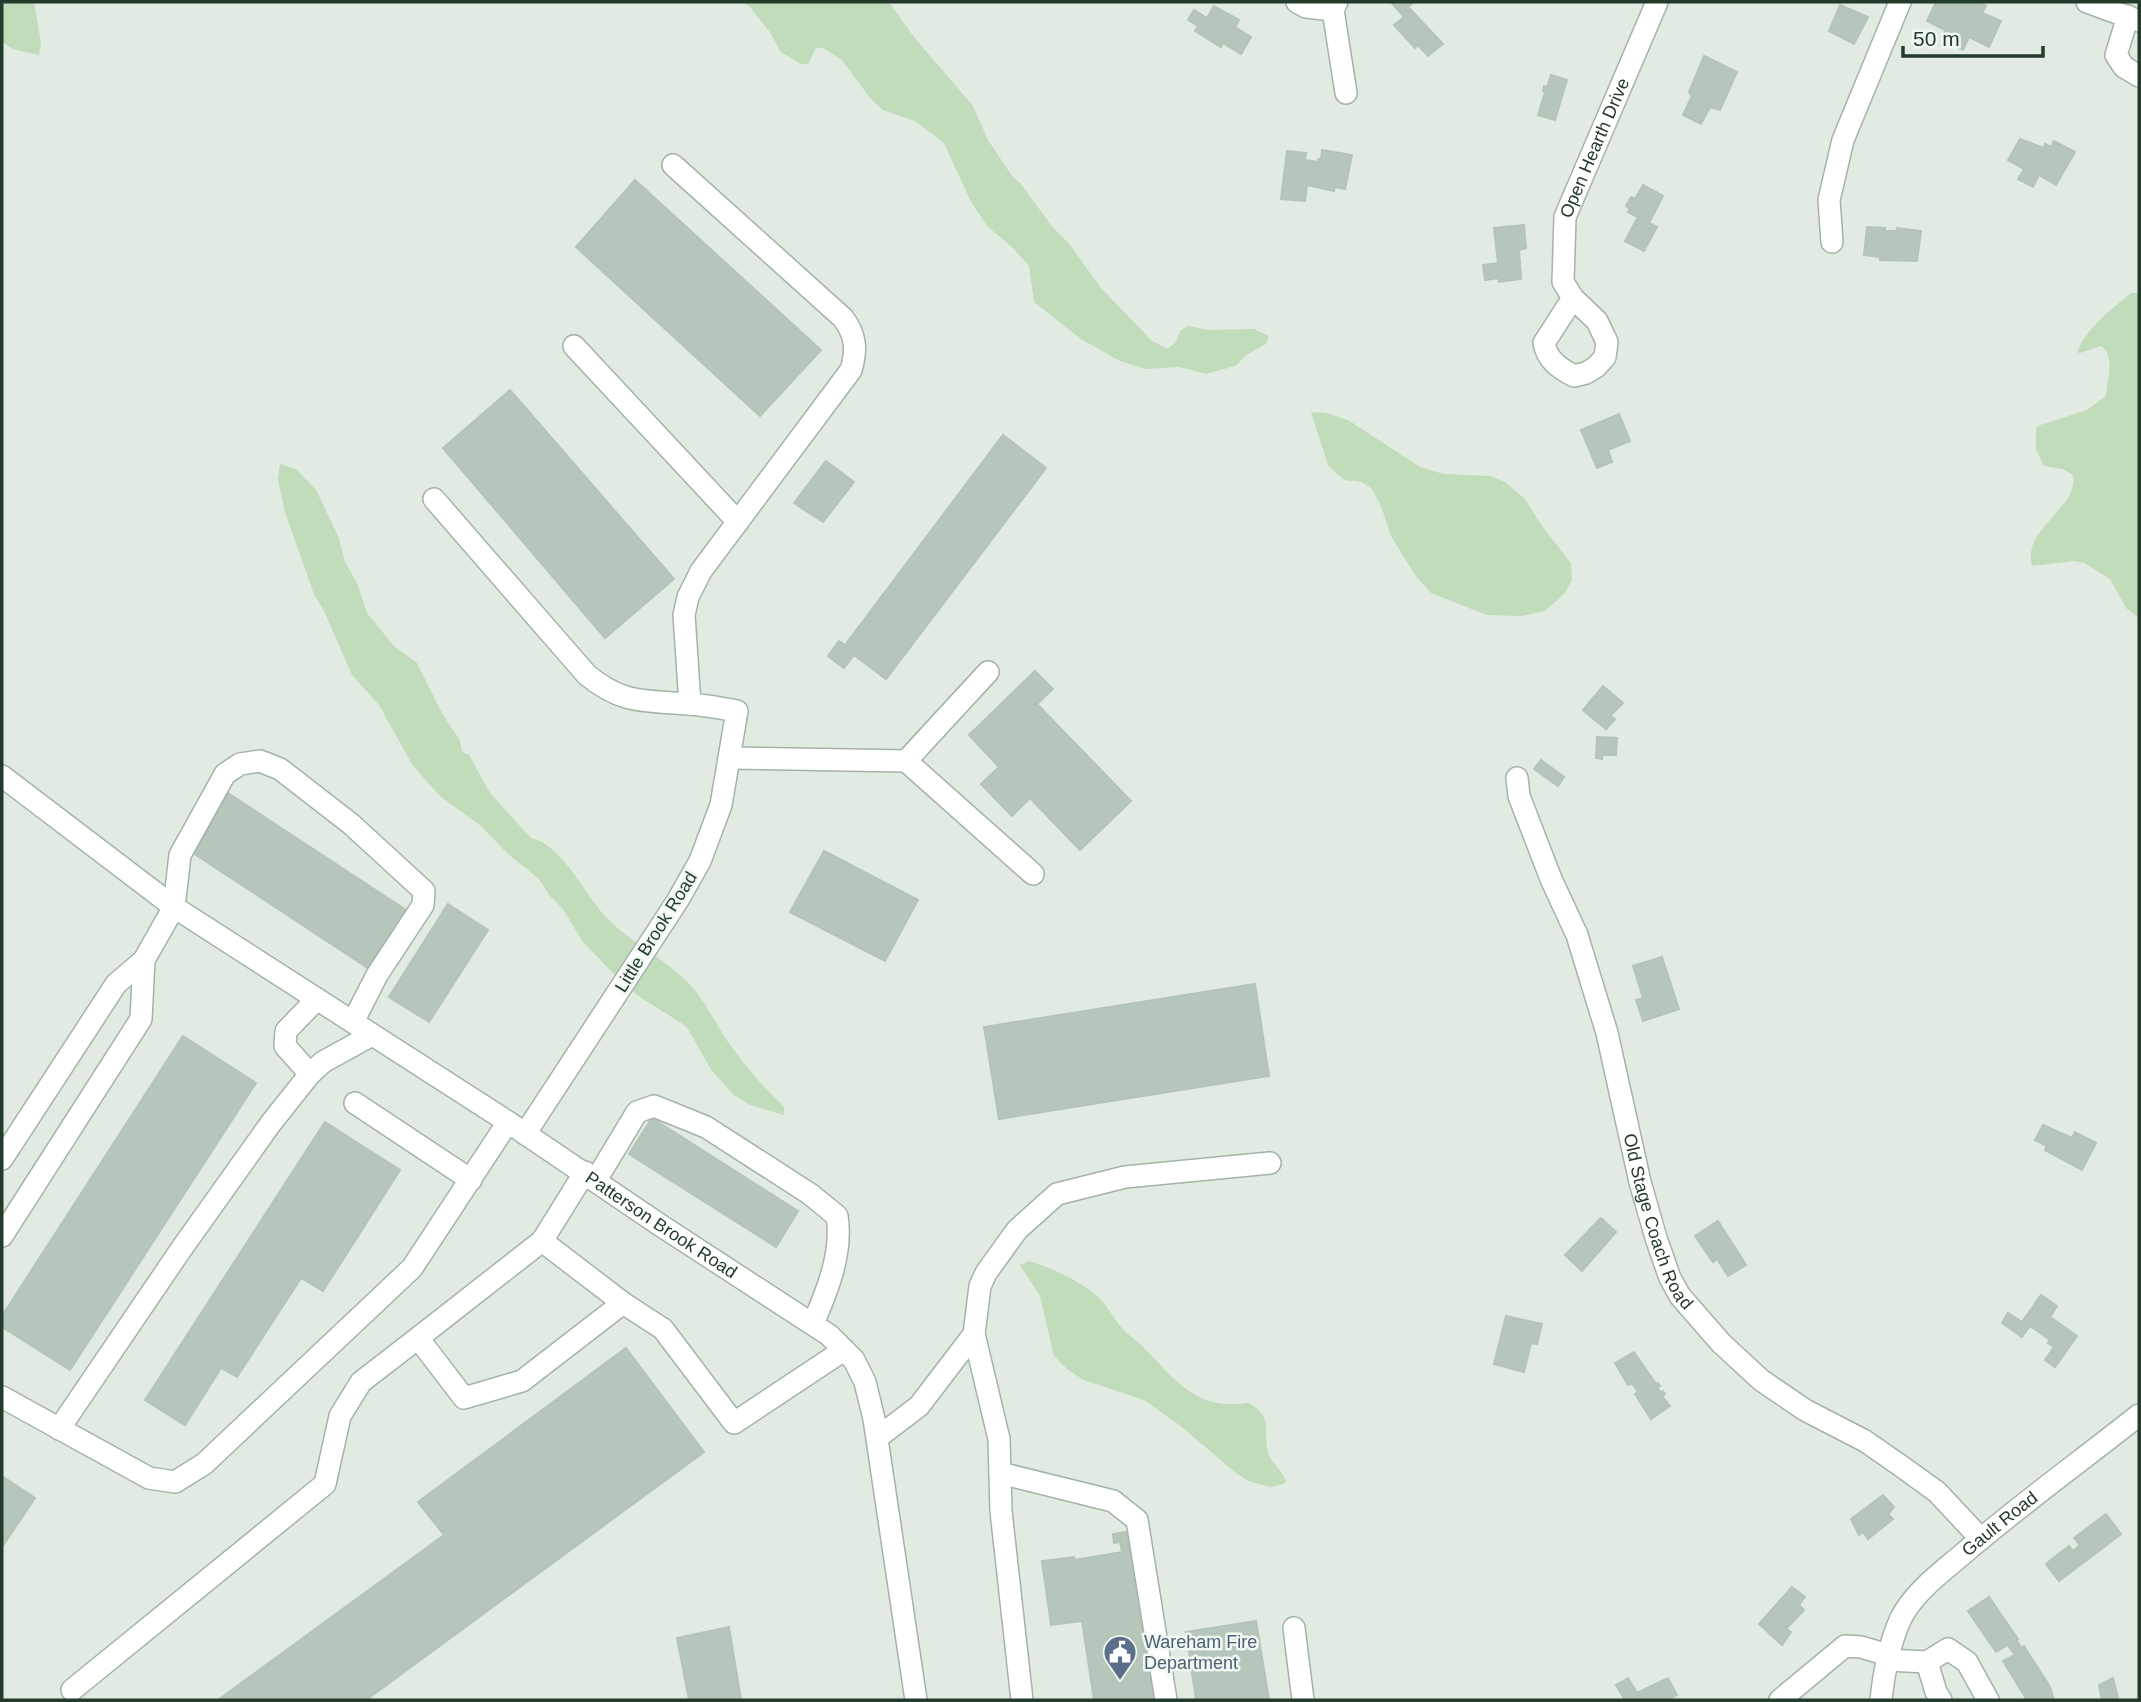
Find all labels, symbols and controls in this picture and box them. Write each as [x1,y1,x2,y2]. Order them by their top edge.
scale bar [1903,14,2043,58]
text: 50 m [1913,27,1960,50]
street label: Open Hearth Drive [1556,75,1633,221]
street label: Little Brook Road [611,868,701,996]
street label: Old Stage Coach Road [1620,1131,1697,1314]
street label: Patterson Brook Road [582,1168,741,1282]
street label: Gault Road [1958,1487,2041,1560]
place label: Wareham Fire Department [1144,1632,1257,1673]
public building icon: Wareham Fire Department [1101,1633,1139,1682]

